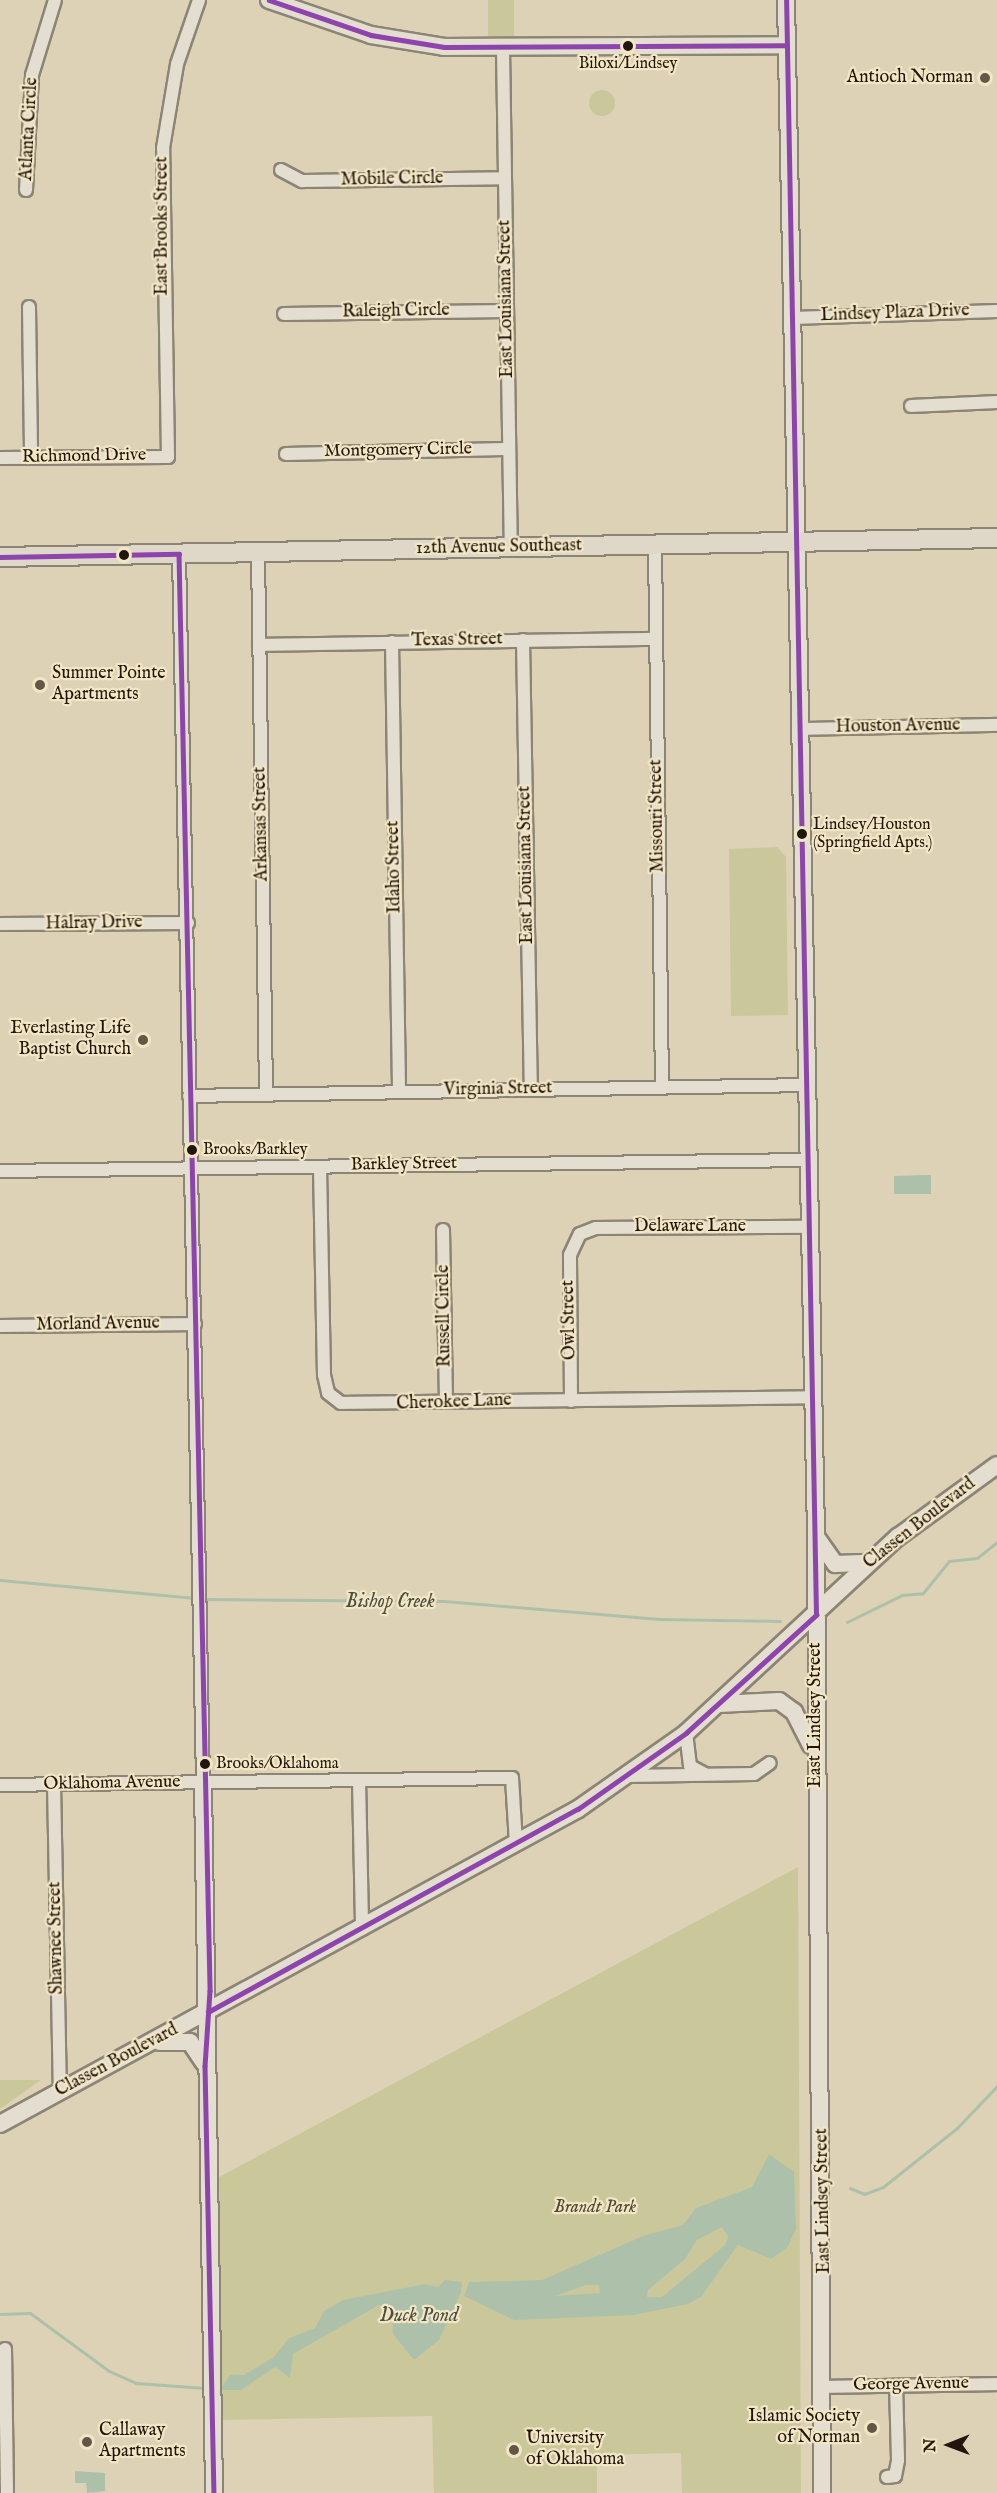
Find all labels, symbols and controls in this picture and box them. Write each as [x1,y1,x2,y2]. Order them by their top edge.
marker: Biloxi/Lindsey [622,40,634,52]
place label: Biloxi/Lindsey [579,54,677,74]
place label: Antioch Norman [847,67,973,89]
marker: Antioch Norman [978,71,992,85]
street label: Atlanta Circle [17,77,43,181]
street label: East Brooks Street [152,156,174,296]
street label: Mobile Circle [340,168,444,192]
street label: East Louisiana Street [495,220,519,378]
street label: Raleigh Circle [342,300,450,324]
street label: Lindsey Plaza Drive [820,301,970,327]
street label: Montgomery Circle [324,439,472,463]
street label: Richmond Drive [22,445,146,469]
street label: 12th Avenue Southeast [416,536,582,560]
unlabelled marker [118,549,130,561]
street label: Texas Street [411,629,503,653]
place label: Summer Pointe Apartments [52,664,166,706]
marker: Summer Pointe Apartments [33,678,47,692]
street label: Houston Avenue [835,715,961,739]
street label: Missouri Street [646,759,670,873]
street label: Arkansas Street [250,766,274,882]
street label: East Louisiana Street [515,786,539,944]
place label: Lindsey/Houston (Springfield Apts.) [813,815,932,853]
street label: Idaho Street [383,820,407,914]
marker: Lindsey/Houston (Springfield Apts.) [796,828,808,840]
street label: Halray Drive [45,912,143,936]
place label: Everlasting Life Baptist Church [10,1019,131,1062]
marker: Everlasting Life Baptist Church [136,1033,150,1047]
street label: Virginia Street [444,1078,552,1102]
place label: Brooks/Barkley [203,1140,308,1160]
marker: Brooks/Barkley [186,1144,198,1156]
street label: Barkley Street [351,1153,457,1177]
street label: Delaware Lane [634,1216,746,1238]
street label: Russell Circle [433,1264,457,1368]
street label: Owl Street [559,1280,581,1360]
street label: Morland Avenue [36,1313,160,1337]
street label: Cherokee Lane [396,1390,512,1416]
street label: Classen Boulevard [860,1474,980,1574]
water label: Bishop Creek [345,1589,435,1613]
street label: East Lindsey Street [805,1642,827,1788]
place label: Brooks/Oklahoma [216,1754,339,1774]
marker: Brooks/Oklahoma [199,1758,211,1770]
street label: Oklahoma Avenue [43,1772,181,1796]
street label: Shawnee Street [45,1881,69,1995]
street label: Classen Boulevard [52,2020,182,2102]
street label: East Lindsey Street [812,2128,836,2274]
park label: Brandt Park [554,2197,636,2219]
water label: Duck Pond [380,2303,458,2327]
street label: George Avenue [853,2373,969,2397]
place label: Islamic Society of Norman [748,2407,860,2450]
north arrow [919,2415,979,2475]
place label: Callaway Apartments [99,2421,186,2464]
marker: Islamic Society of Norman [865,2421,879,2435]
place label: University of Oklahoma [526,2429,624,2472]
marker: Callaway Apartments [80,2435,94,2449]
text: N [921,2438,941,2452]
marker: University of Oklahoma [507,2443,521,2457]

